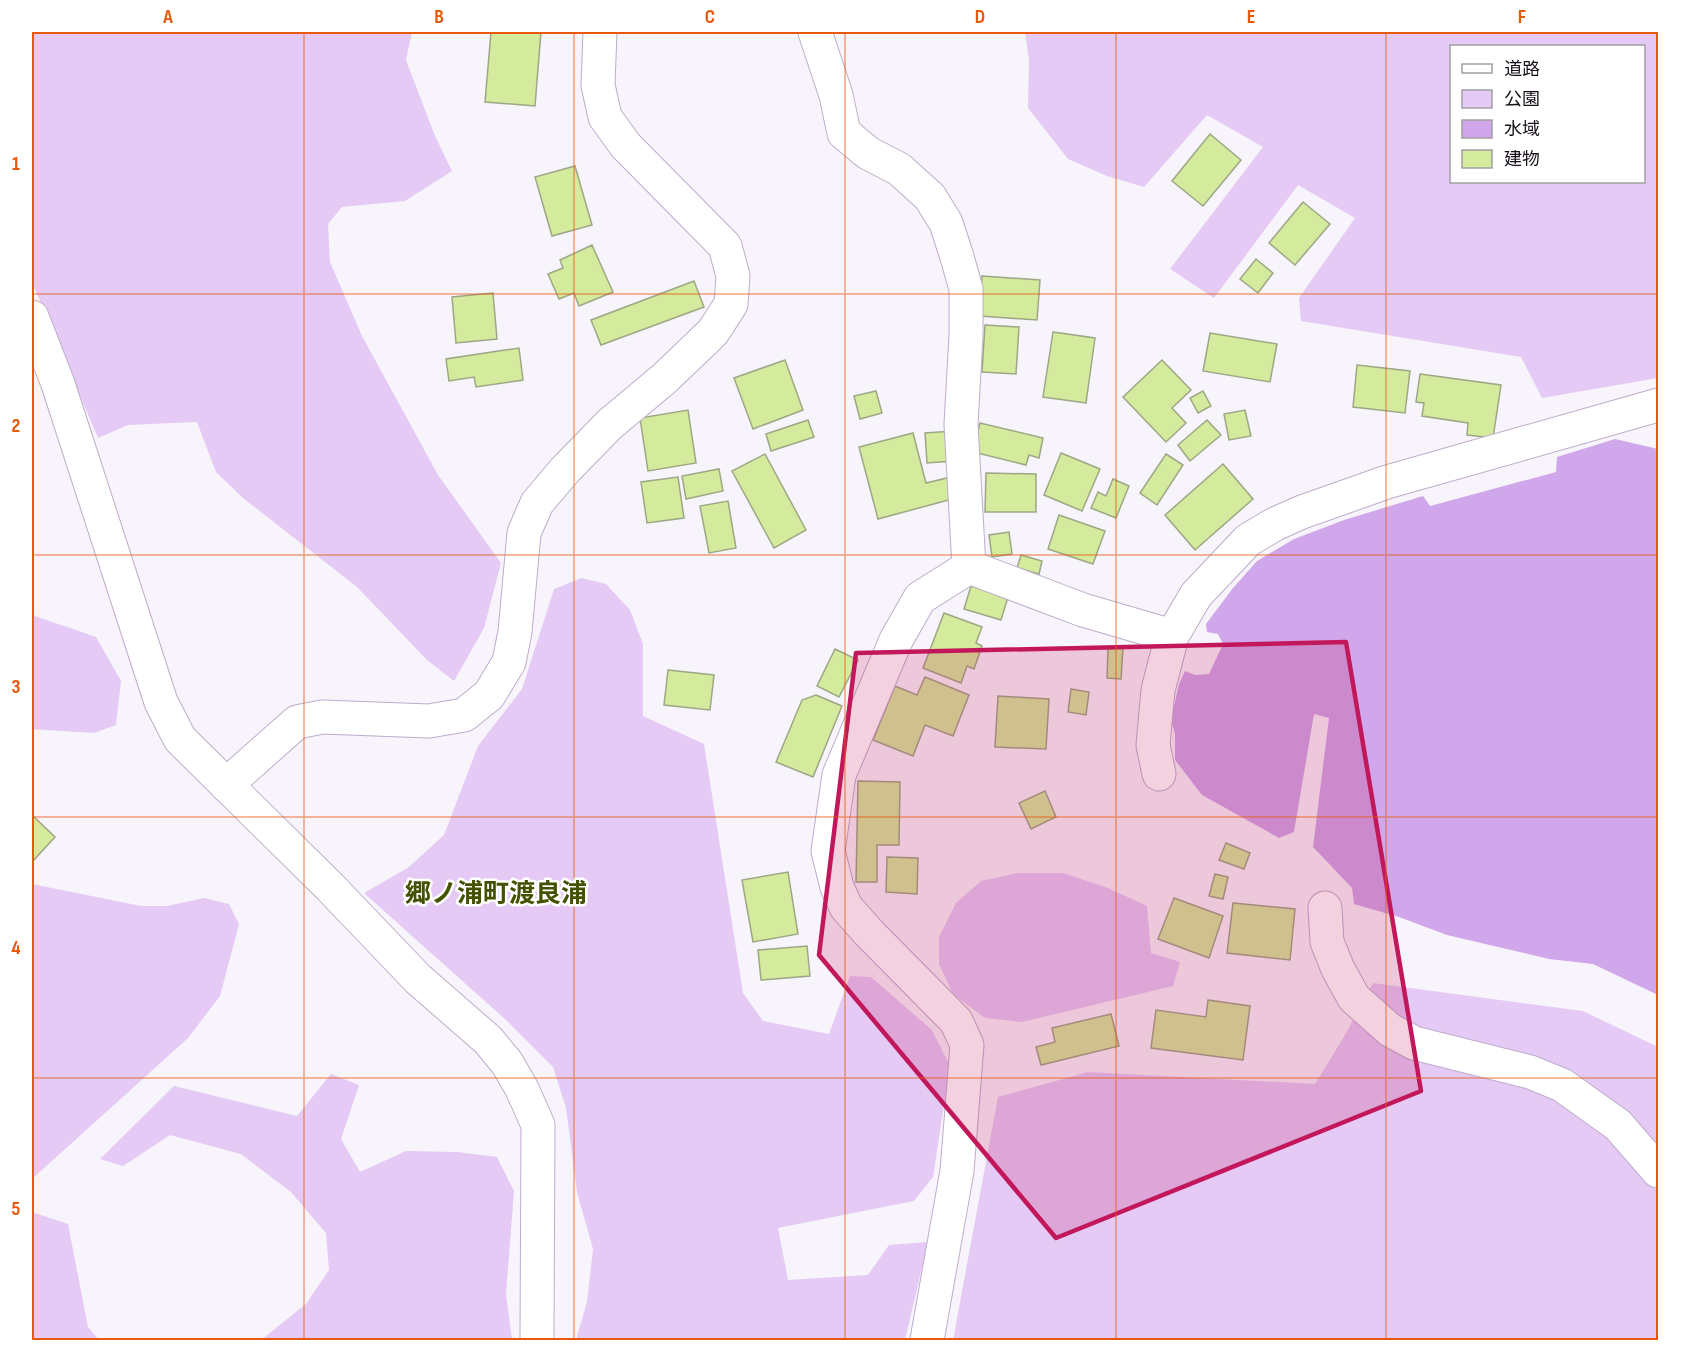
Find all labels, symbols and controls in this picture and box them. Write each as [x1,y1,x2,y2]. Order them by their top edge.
text: A [162,5,173,29]
text: B [434,5,444,29]
text: C [705,5,715,29]
text: D [975,5,985,29]
text: E [1247,5,1255,29]
text: F [1518,5,1526,29]
legend [1450,45,1645,183]
text: 道路 [1504,59,1540,80]
text: 公園 [1504,89,1540,110]
text: 水域 [1504,119,1540,140]
text: 建物 [1504,149,1540,170]
text: 1 [12,152,20,176]
text: 2 [12,414,20,438]
text: 3 [12,675,21,699]
district label: 郷ノ浦町渡良浦 [405,879,587,910]
text: 4 [11,936,21,960]
text: 5 [12,1197,21,1221]

